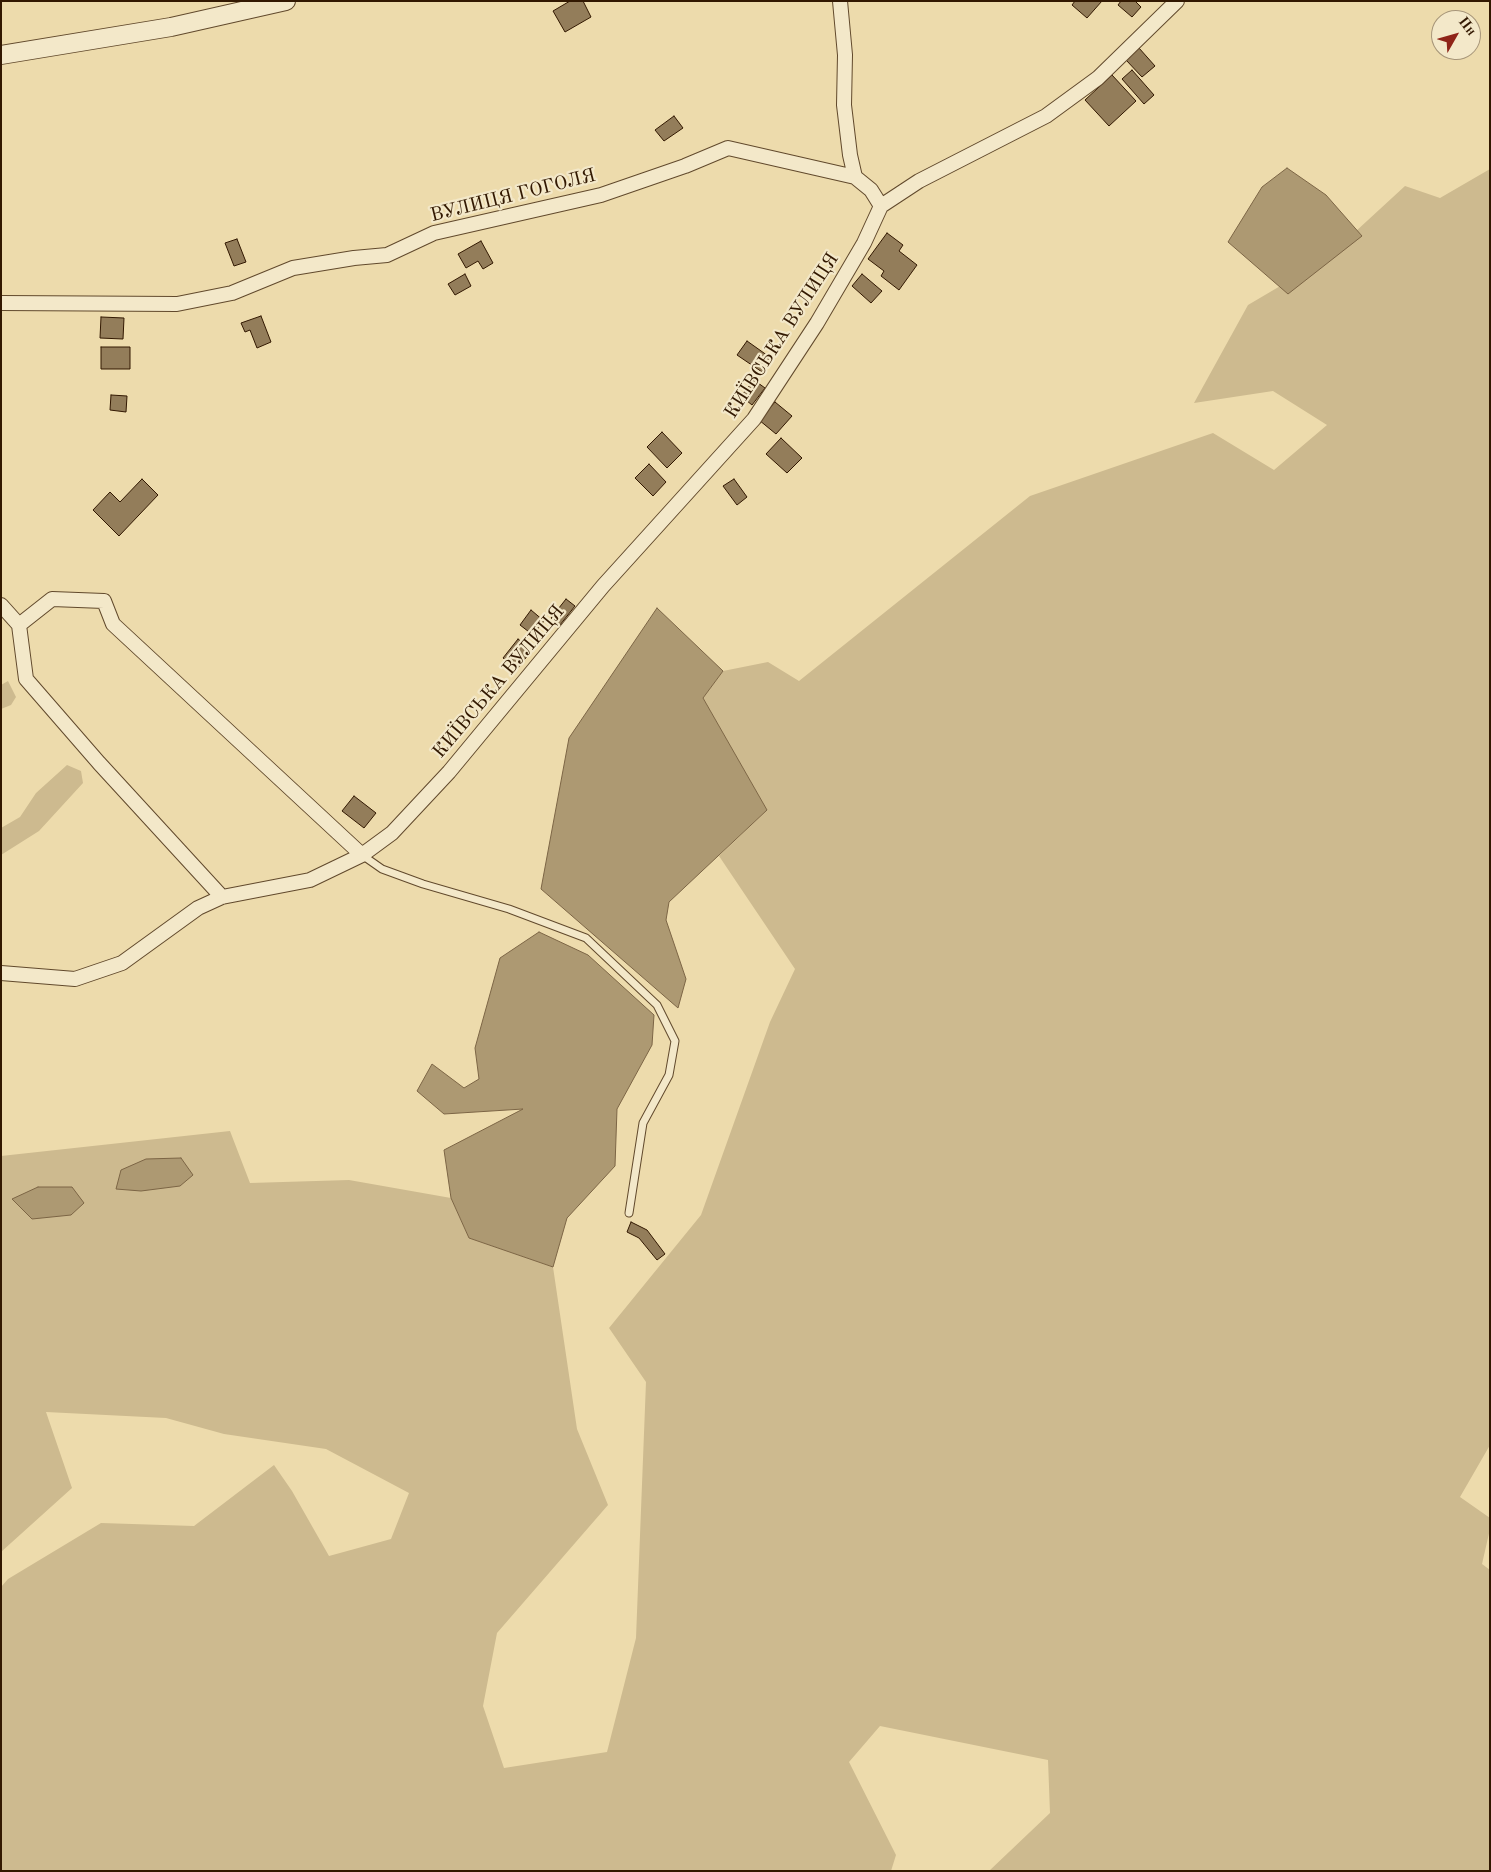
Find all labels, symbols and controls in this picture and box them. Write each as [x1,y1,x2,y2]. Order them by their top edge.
north arrow [1431,10,1481,60]
text: Пн [1456,14,1478,38]
street label: ВУЛИЦЯ ГОГОЛЯ [428,164,598,228]
street label: КИЇВСЬКА ВУЛИЦЯ [720,249,844,423]
street label: КИЇВСЬКА ВУЛИЦЯ [428,601,570,763]

